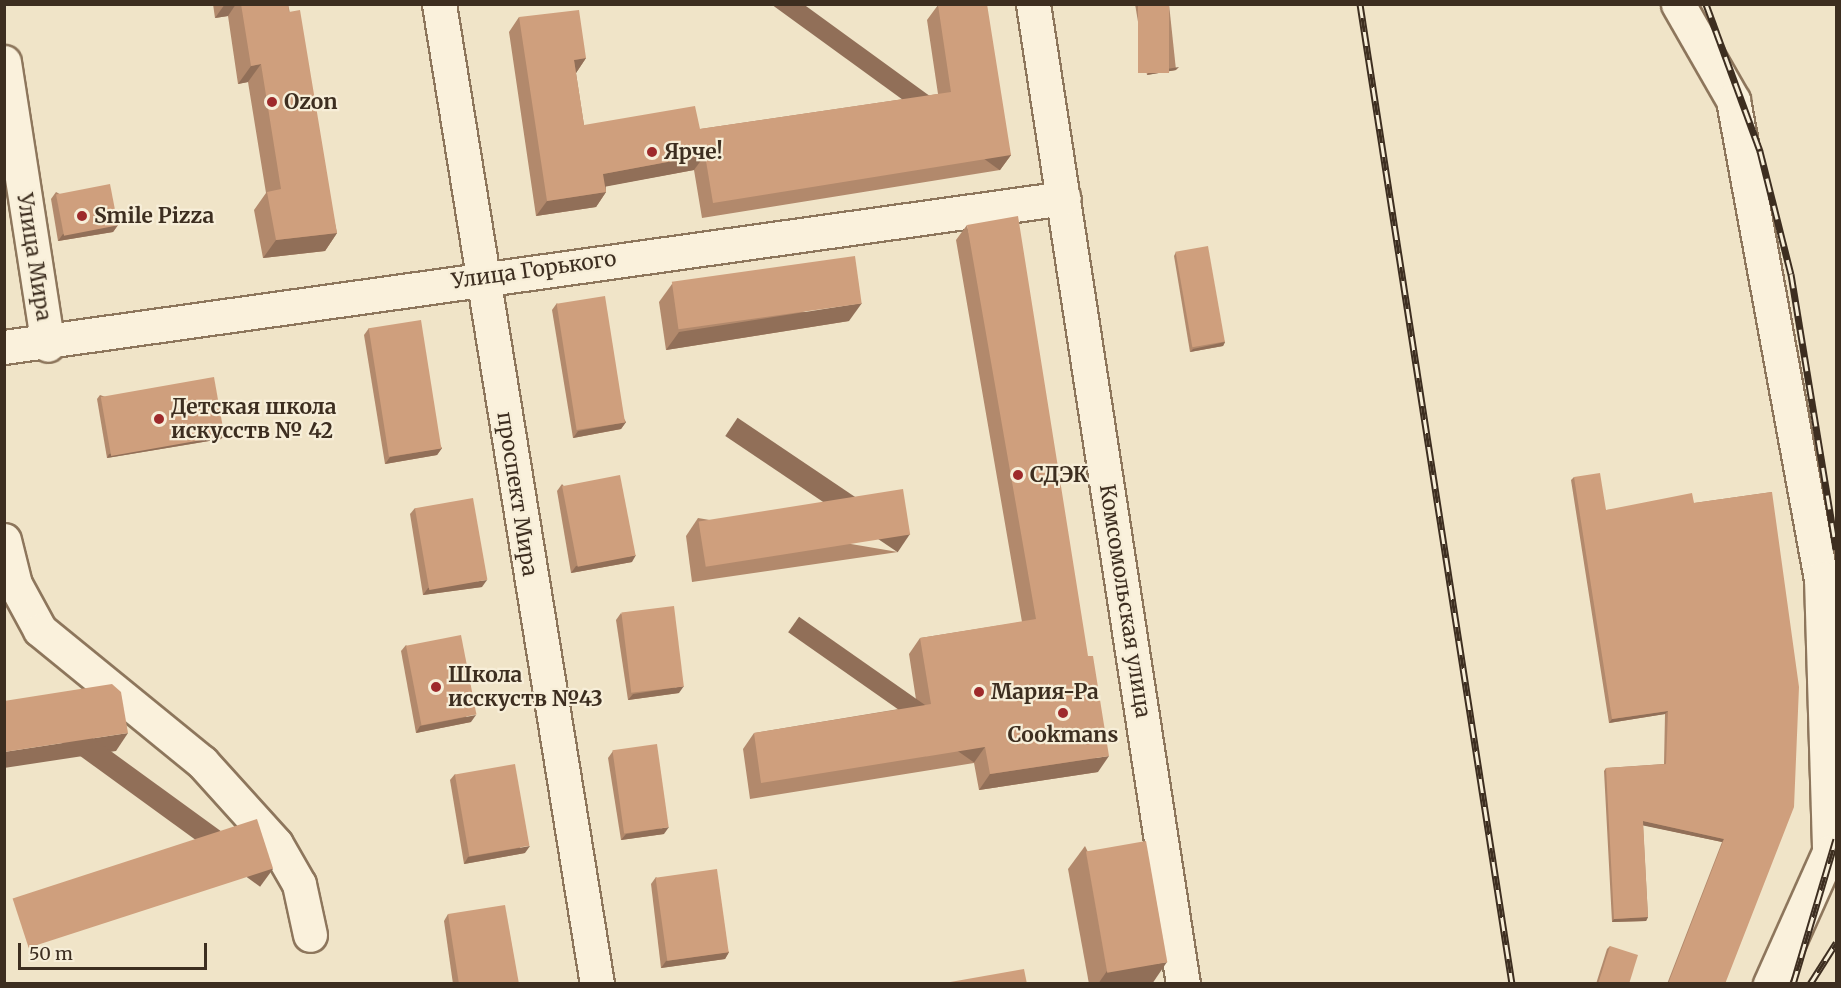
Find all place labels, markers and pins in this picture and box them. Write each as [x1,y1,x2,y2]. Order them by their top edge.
place label: Ozon [284,89,338,115]
marker: Ozon [265,95,279,109]
place label: Ярче! [664,139,723,165]
marker: Ярче! [645,145,659,159]
place label: Smile Pizza [94,203,214,229]
marker: Smile Pizza [75,209,89,223]
place label: Детская школа искусств № 42 [171,394,337,444]
marker: Детская школа искусств № 42 [152,412,166,426]
place label: СДЭК [1030,462,1088,488]
marker: СДЭК [1011,468,1025,482]
place label: Школа исскуств №43 [448,662,603,712]
place label: Мария-Ра [991,679,1099,705]
marker: Школа исскуств №43 [429,680,443,694]
marker: Мария-Ра [972,685,986,699]
marker: Cookmans [1056,706,1070,720]
place label: Cookmans [1008,722,1118,748]

